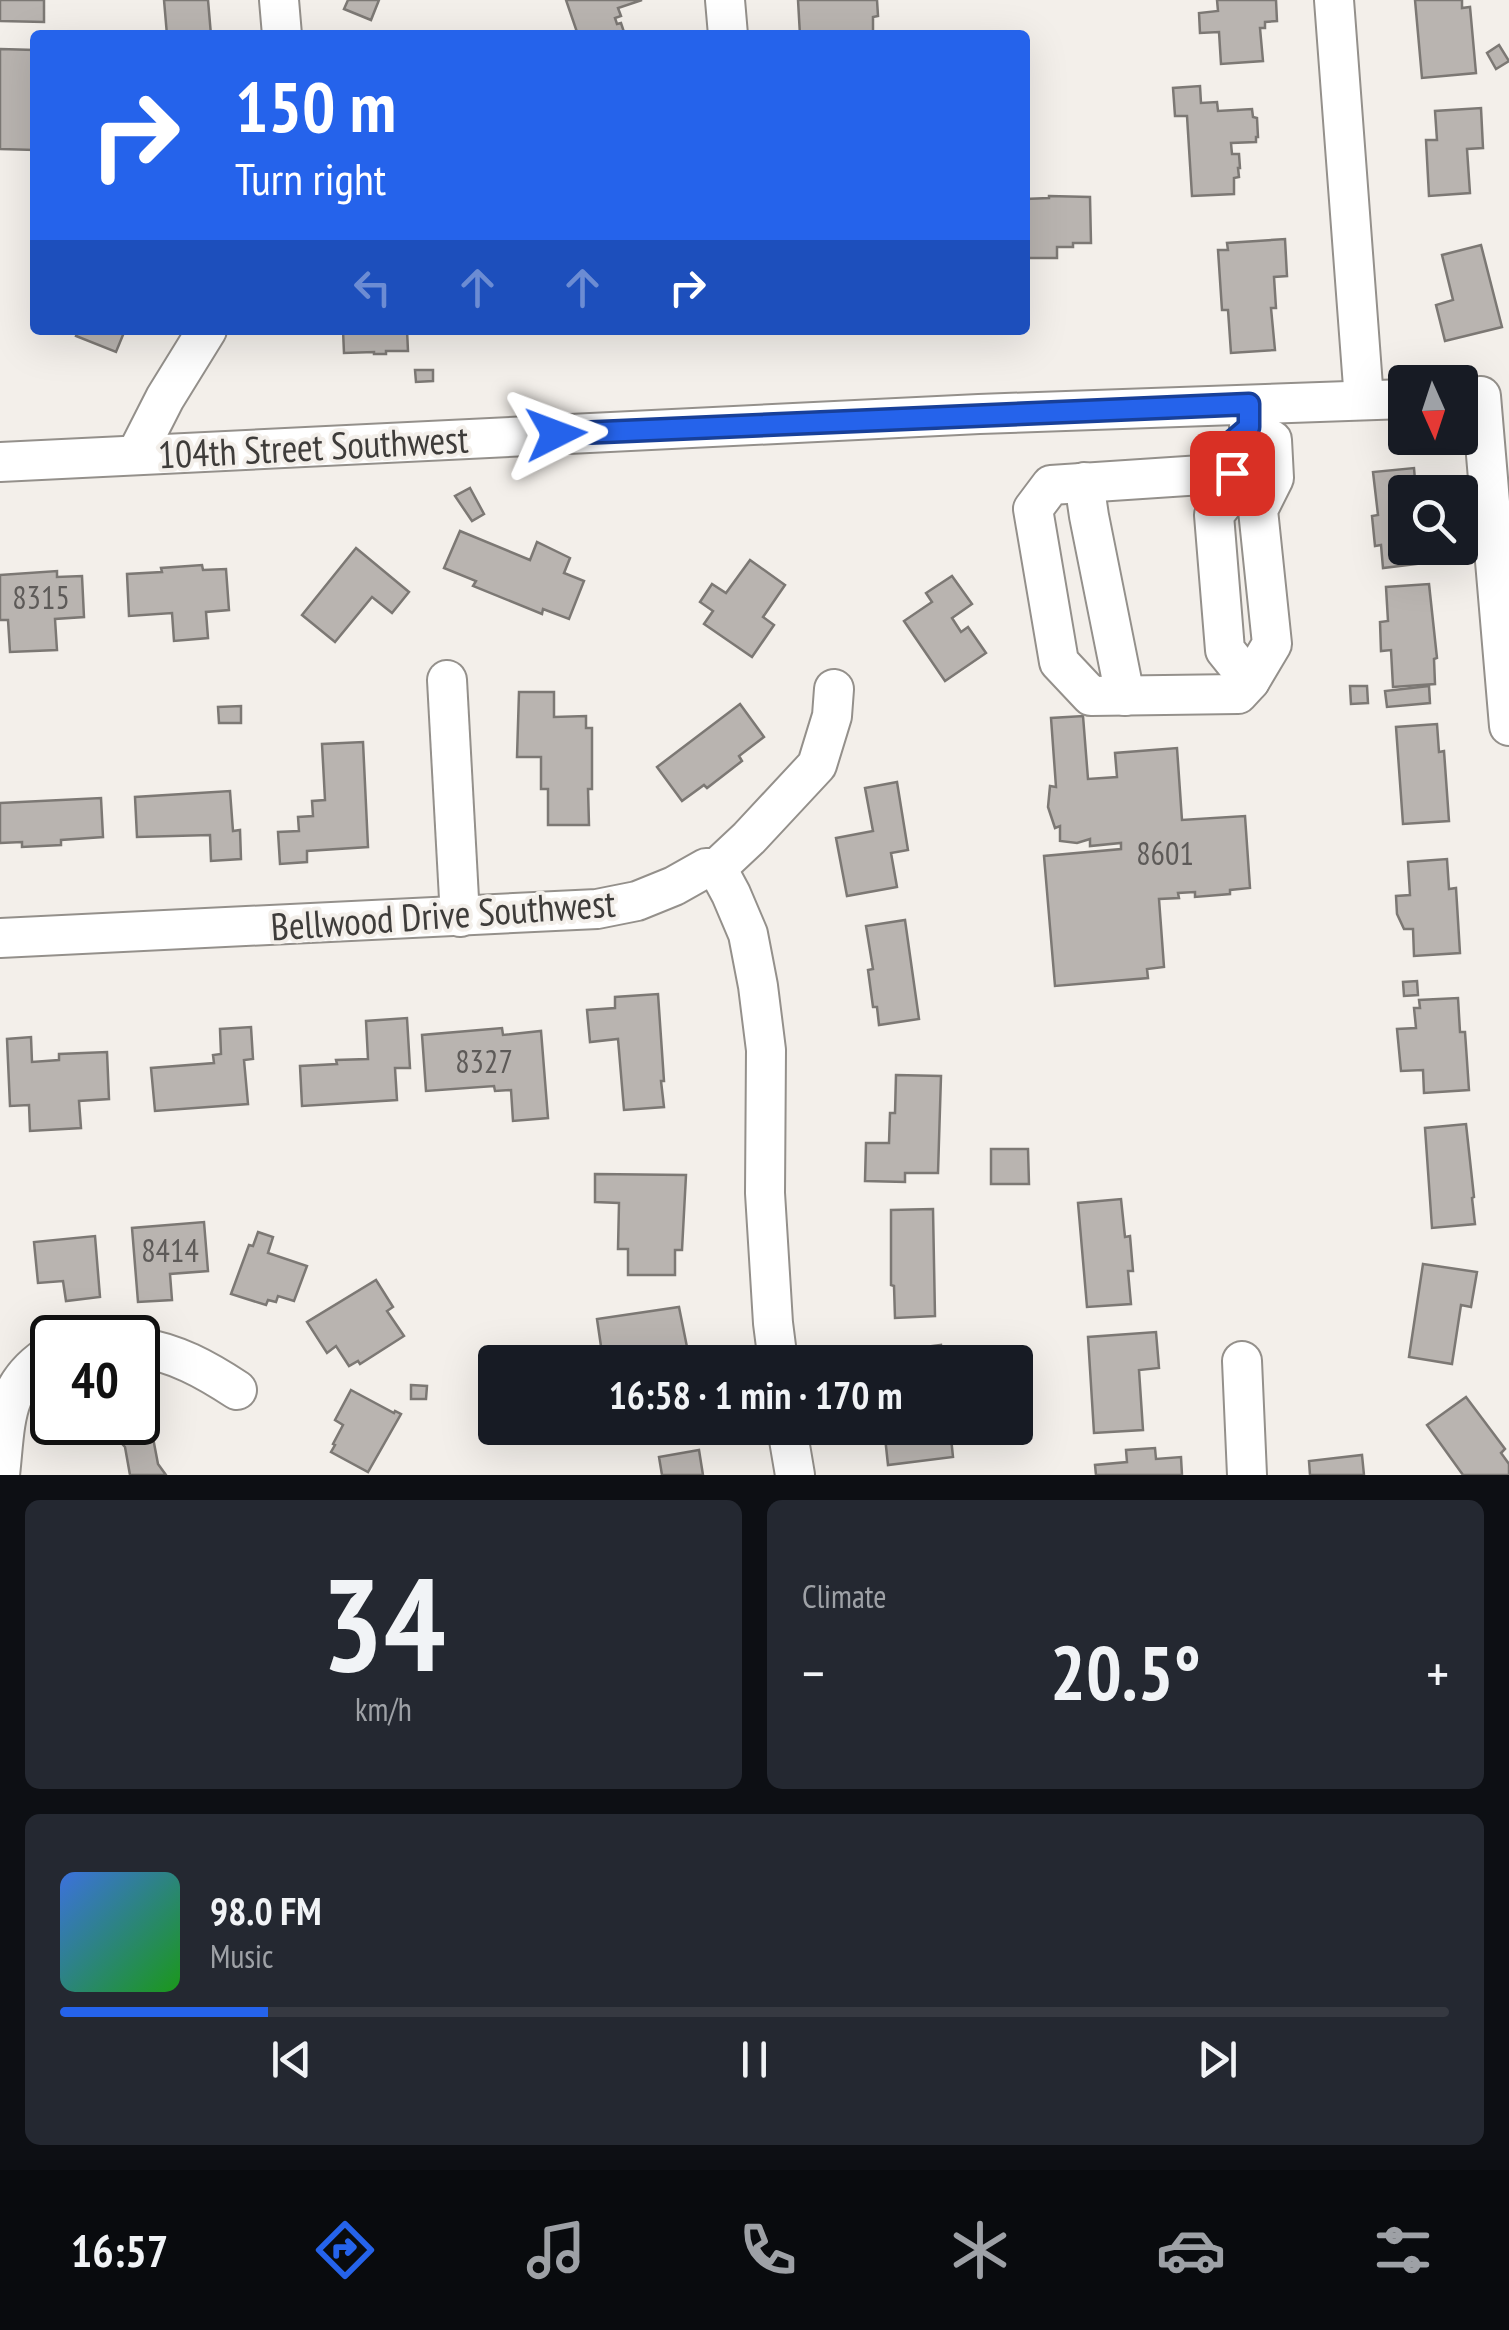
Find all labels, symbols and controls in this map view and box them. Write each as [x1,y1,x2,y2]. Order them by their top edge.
text: 150 m [235,61,396,151]
icon: right [70,70,200,200]
text: Turn right [235,149,386,207]
icon: left [345,260,400,315]
icon: ahead [450,260,505,315]
icon: ahead [555,260,610,315]
icon: right [660,260,715,315]
north arrow [1388,365,1478,455]
map controls [1388,365,1478,565]
position arrow [504,382,608,486]
street label: 104th Street Southwest [157,413,470,479]
pin [1190,431,1275,516]
icon: arrive [1205,446,1260,501]
button: search [1388,475,1478,565]
house number: 8315 [12,576,70,618]
house number: 8601 [1136,832,1194,874]
street label: Bellwood Drive Southwest [269,877,617,950]
house number: 8327 [455,1040,513,1082]
house number: 8414 [141,1229,199,1271]
speed limit sign: 40 [30,1315,160,1445]
text: 16:58 · 1 min · 170 m [609,1370,902,1419]
text: 34 [321,1539,446,1707]
text: Climate [802,1575,886,1617]
text: 20.5° [1050,1624,1201,1721]
text: − [802,1637,825,1708]
text: + [1426,1637,1449,1708]
text: km/h [355,1688,412,1730]
text: 98.0 FM [210,1886,322,1935]
text: Music [210,1935,273,1977]
icon: previous [264,2032,319,2087]
icon: pause [727,2032,782,2087]
icon: next [1190,2032,1245,2087]
icon: directions [310,2215,380,2285]
icon: music [521,2215,591,2285]
icon: phone [733,2215,803,2285]
icon: climate [945,2215,1015,2285]
icon: car [1156,2215,1226,2285]
icon: filters [1368,2215,1438,2285]
text: 16:57 [71,2221,168,2279]

